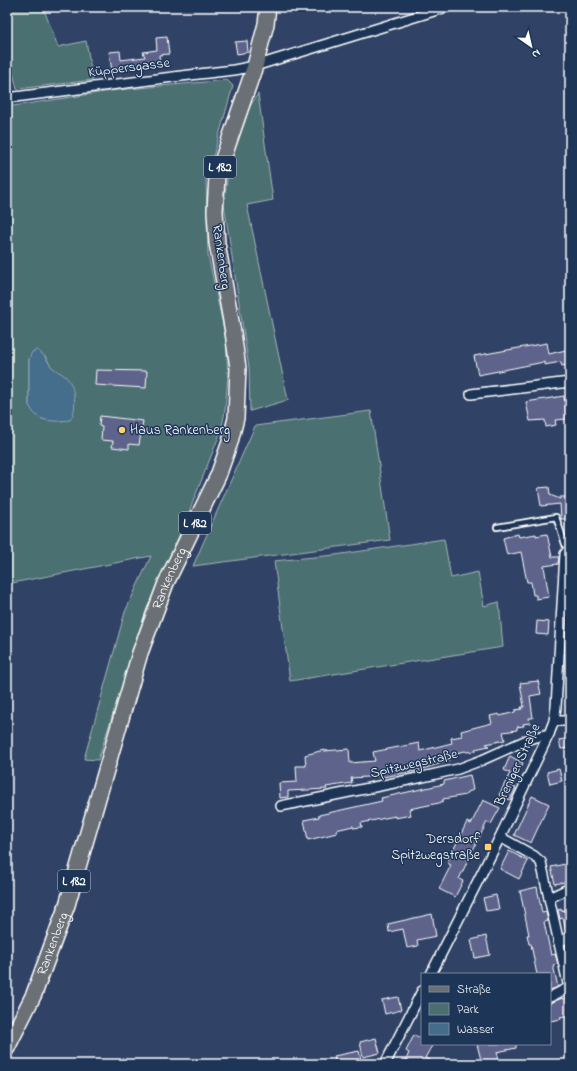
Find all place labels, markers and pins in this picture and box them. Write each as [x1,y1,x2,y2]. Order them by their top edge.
place label: Haus Rankenberg [130,420,230,442]
marker: Haus Rankenberg [117,425,127,435]
place label: Dersdorf Spitzwegstraße [391,829,481,867]
marker: Dersdorf Spitzwegstraße [483,842,493,852]

